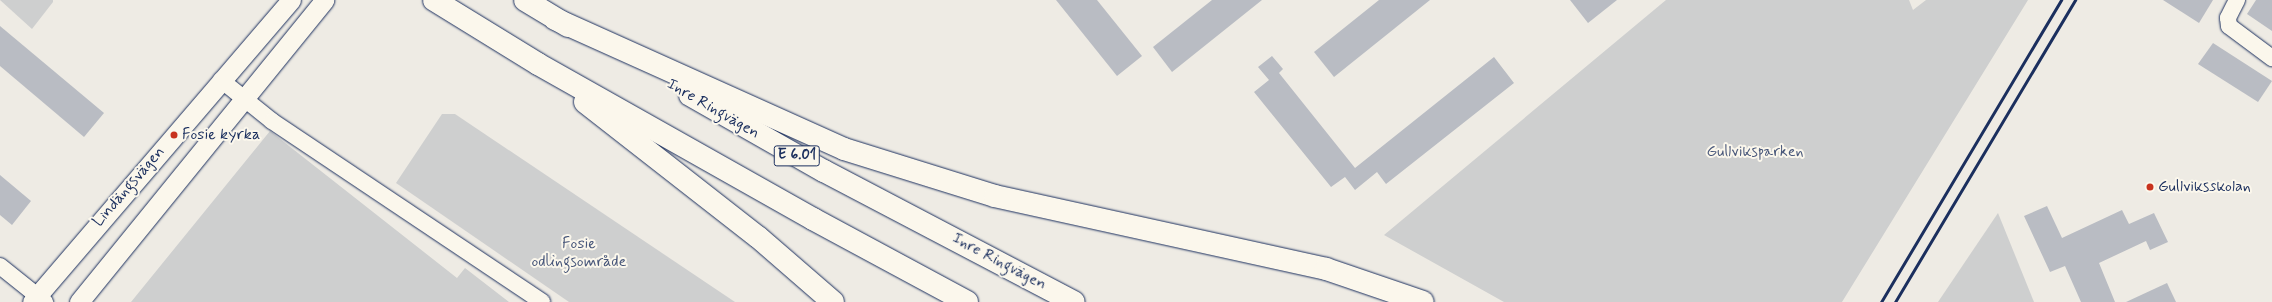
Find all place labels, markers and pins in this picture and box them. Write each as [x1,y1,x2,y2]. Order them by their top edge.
place label: Fosie kyrka [182,125,260,145]
marker: Fosie kyrka [169,130,179,140]
place label: Gullviksskolan [2158,177,2251,197]
marker: Gullviksskolan [2145,182,2155,192]

